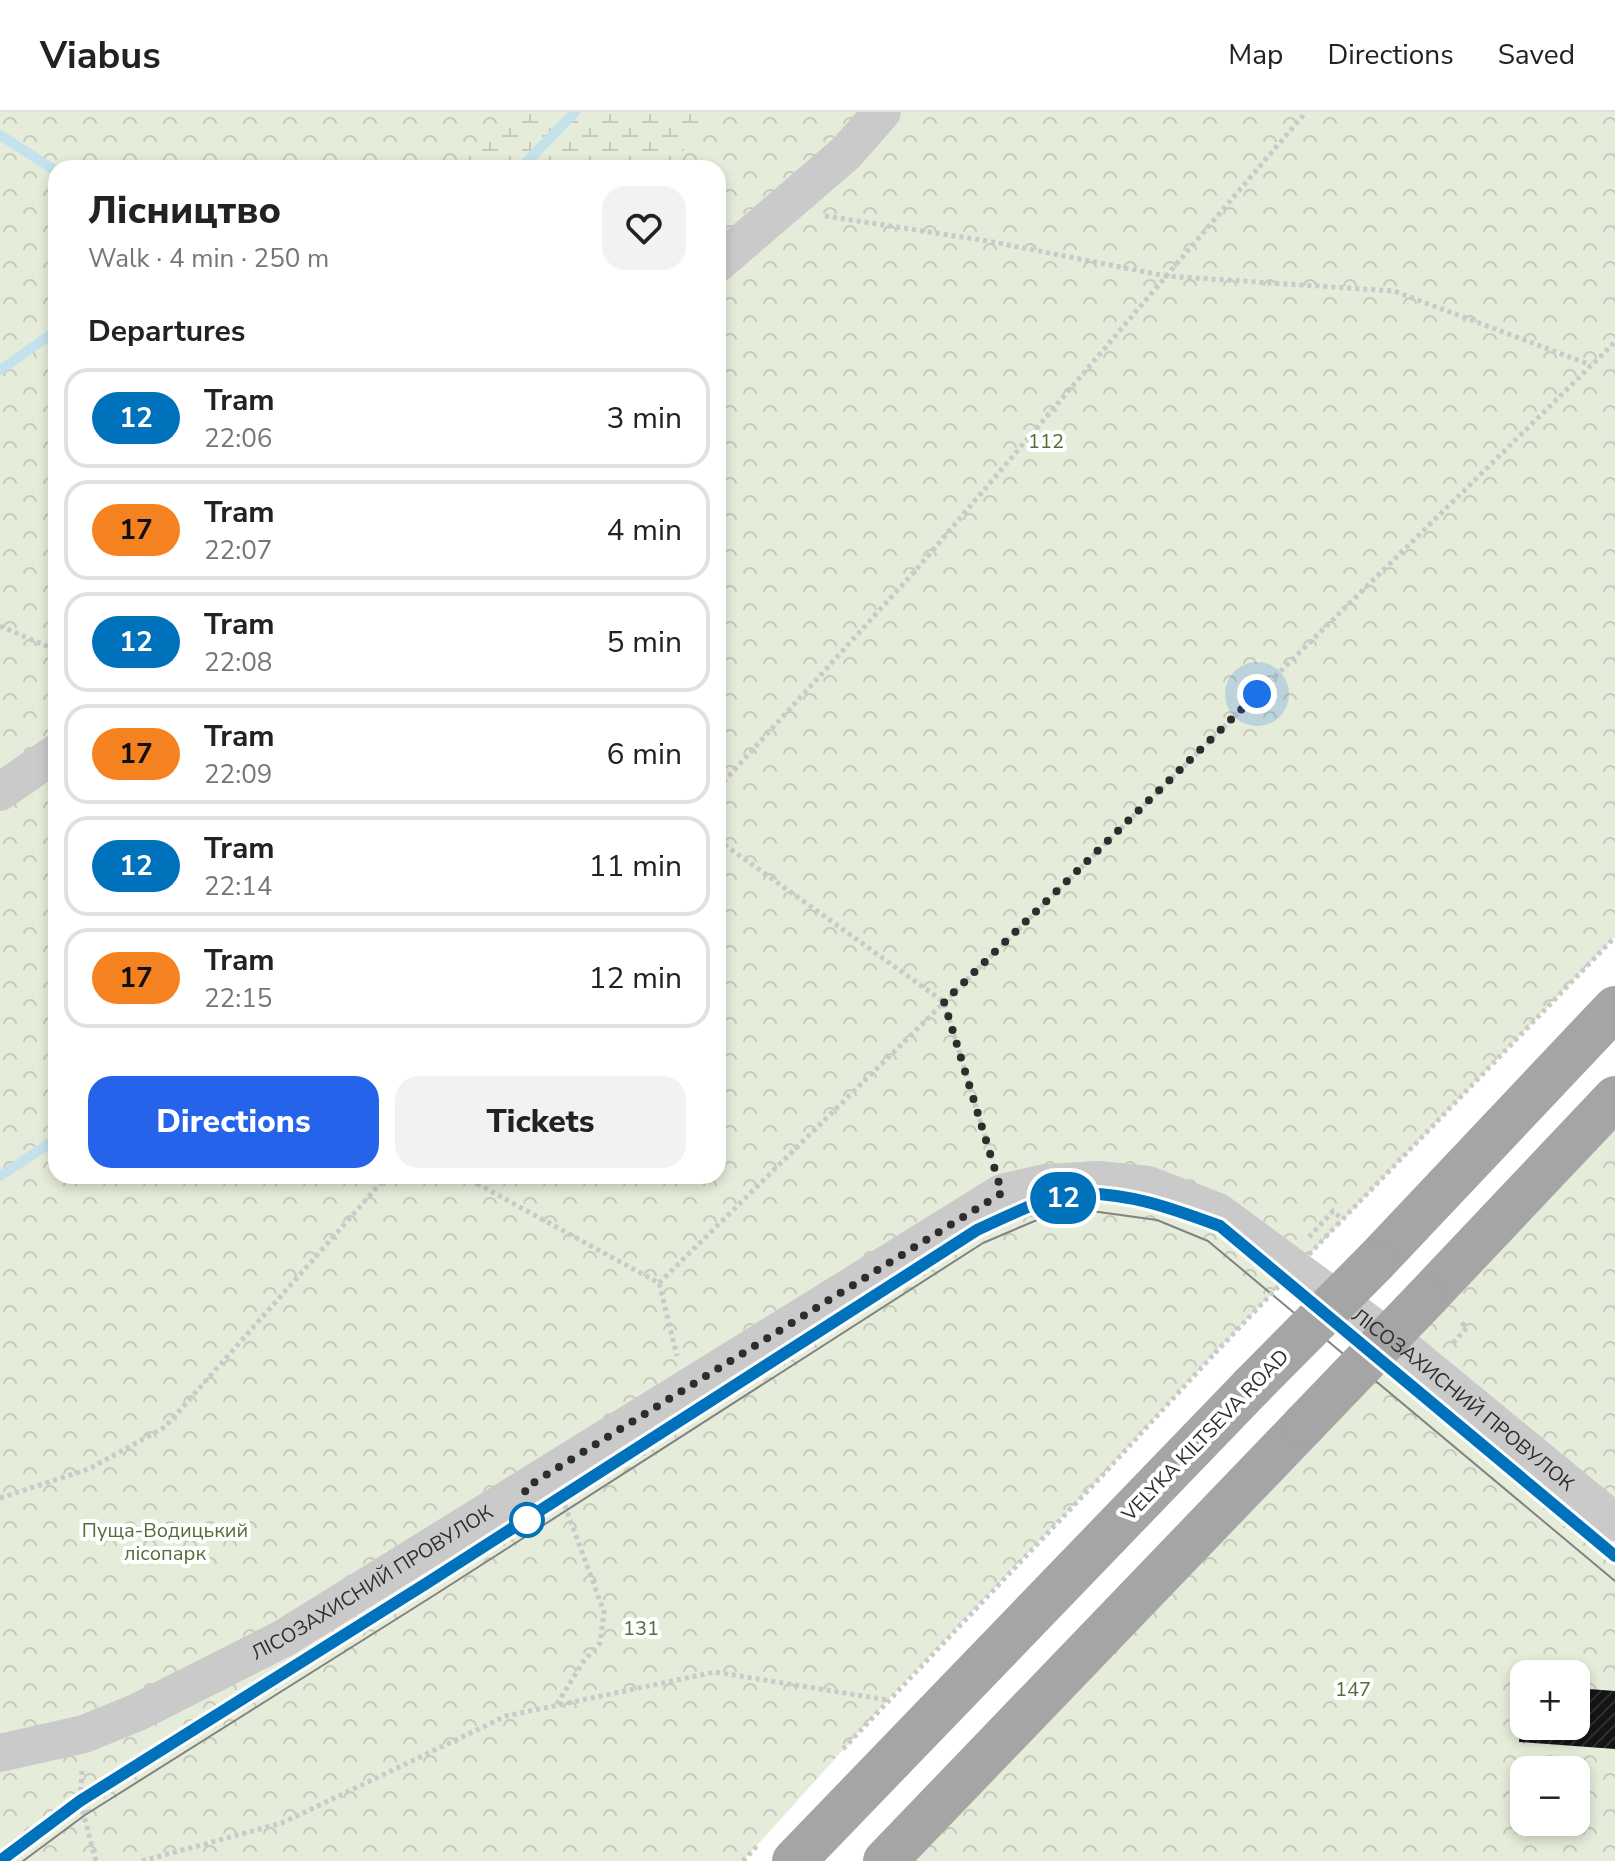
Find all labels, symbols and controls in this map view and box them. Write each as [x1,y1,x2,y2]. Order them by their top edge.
text: Viabus [40,30,161,81]
text: Map [1228,36,1283,74]
text: Directions [1327,36,1454,74]
text: Saved [1498,36,1575,74]
text: Лісництво [88,185,281,236]
button: heart [602,186,686,270]
text: Walk · 4 min · 250 m [88,241,329,276]
text: Departures [88,311,245,352]
text: Tram [204,380,275,421]
text: 3 min [607,398,682,439]
text: 12 [119,399,153,437]
text: 22:06 [204,421,272,456]
park label: 112 [1028,428,1064,455]
text: Tram [204,492,275,533]
text: 4 min [607,510,682,551]
text: 17 [119,511,153,549]
text: 22:07 [204,533,272,568]
text: Tram [204,604,275,645]
text: 5 min [607,622,682,663]
text: 12 [119,623,153,661]
text: 22:08 [204,645,272,680]
your location [1237,674,1277,714]
text: Tram [204,716,275,757]
text: 6 min [607,734,682,775]
text: 17 [119,735,153,773]
text: 22:09 [204,757,272,792]
text: Tram [204,828,275,869]
text: 11 min [589,846,682,887]
text: 12 [119,847,153,885]
text: 22:14 [204,869,272,904]
text: Tram [204,940,275,981]
text: 12 min [589,958,682,999]
text: 17 [119,959,153,997]
text: 22:15 [204,981,272,1016]
button: Directions [88,1076,379,1168]
button: Tickets [395,1076,686,1168]
line badge: 12 [1027,1172,1099,1224]
text: 12 [1046,1179,1080,1217]
street label: ЛІСОЗАХИСНИЙ ПРОВУЛОК [1346,1302,1580,1497]
street label: VELYKA KILTSEVA ROAD [1115,1343,1295,1528]
street label: ЛІСОЗАХИСНИЙ ПРОВУЛОК [247,1499,498,1666]
unlabelled marker [510,1503,544,1537]
park label: Пуща-Водицький лісопарк [82,1517,248,1567]
park label: 131 [623,1615,659,1642]
map controls [1510,1660,1590,1836]
button: + [1510,1660,1590,1740]
park label: 147 [1335,1676,1371,1703]
button: − [1510,1756,1590,1836]

